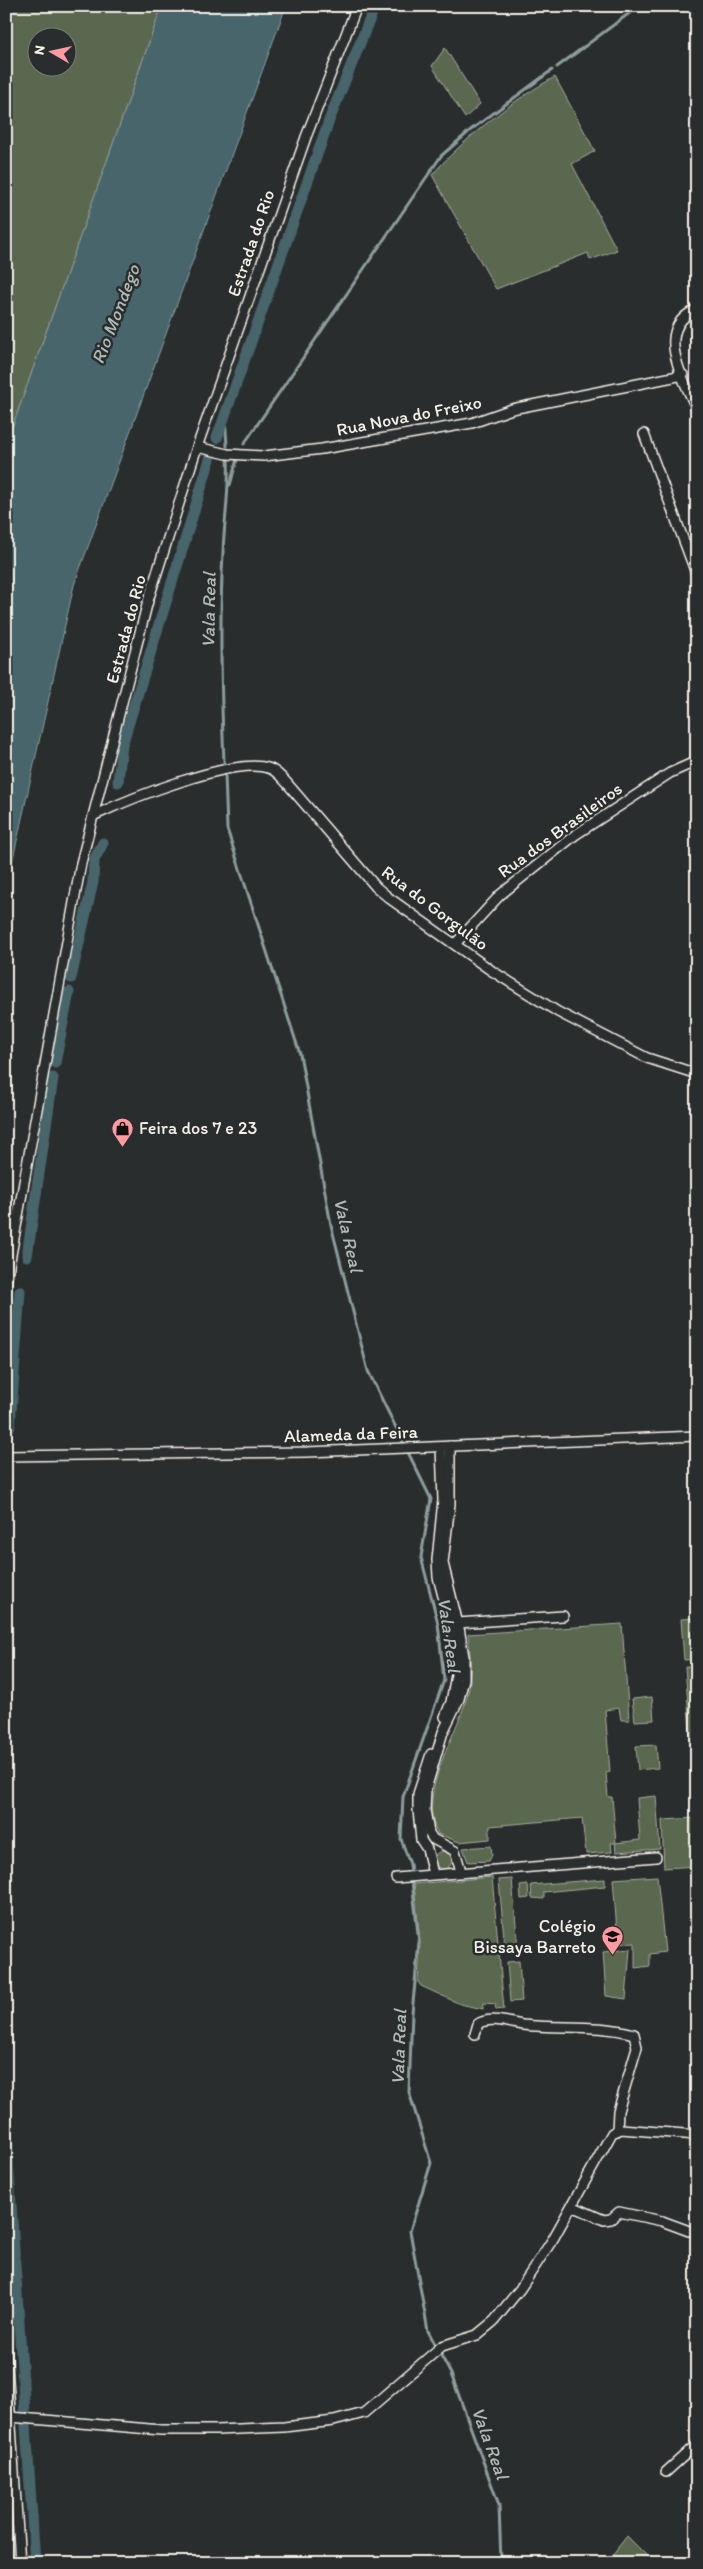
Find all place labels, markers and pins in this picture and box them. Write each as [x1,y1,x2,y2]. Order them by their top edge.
shop icon: Feira dos 7 e 23 [111,1116,135,1147]
place label: Feira dos 7 e 23 [139,1117,257,1139]
place label: Colégio Bissaya Barreto [474,1915,596,1958]
school or university icon: Colégio Bissaya Barreto [600,1924,624,1955]

